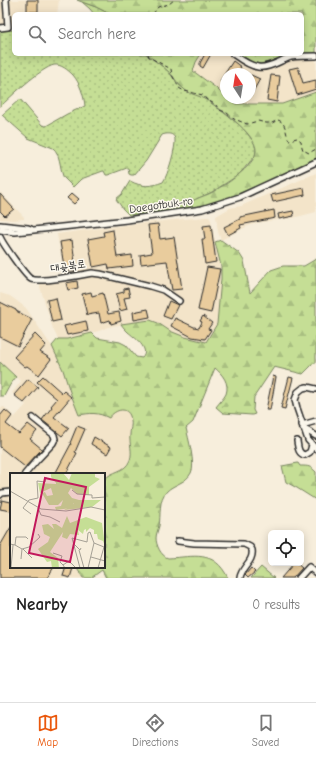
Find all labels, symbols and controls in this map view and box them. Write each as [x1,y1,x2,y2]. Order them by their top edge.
search box [12,12,304,56]
icon: search [26,23,48,45]
text: Search here [58,25,136,43]
north arrow [220,68,256,104]
street label: Daegotbuk-ro [128,194,194,216]
street label: 대곶북로 [50,257,87,275]
inset map [10,473,105,568]
map controls [268,530,304,566]
button: locate [268,530,304,566]
text: Nearby [16,595,67,614]
text: 0 results [252,597,300,612]
tab: Map [37,712,59,749]
tab: Directions [132,712,179,749]
tab: Saved [252,712,279,749]

